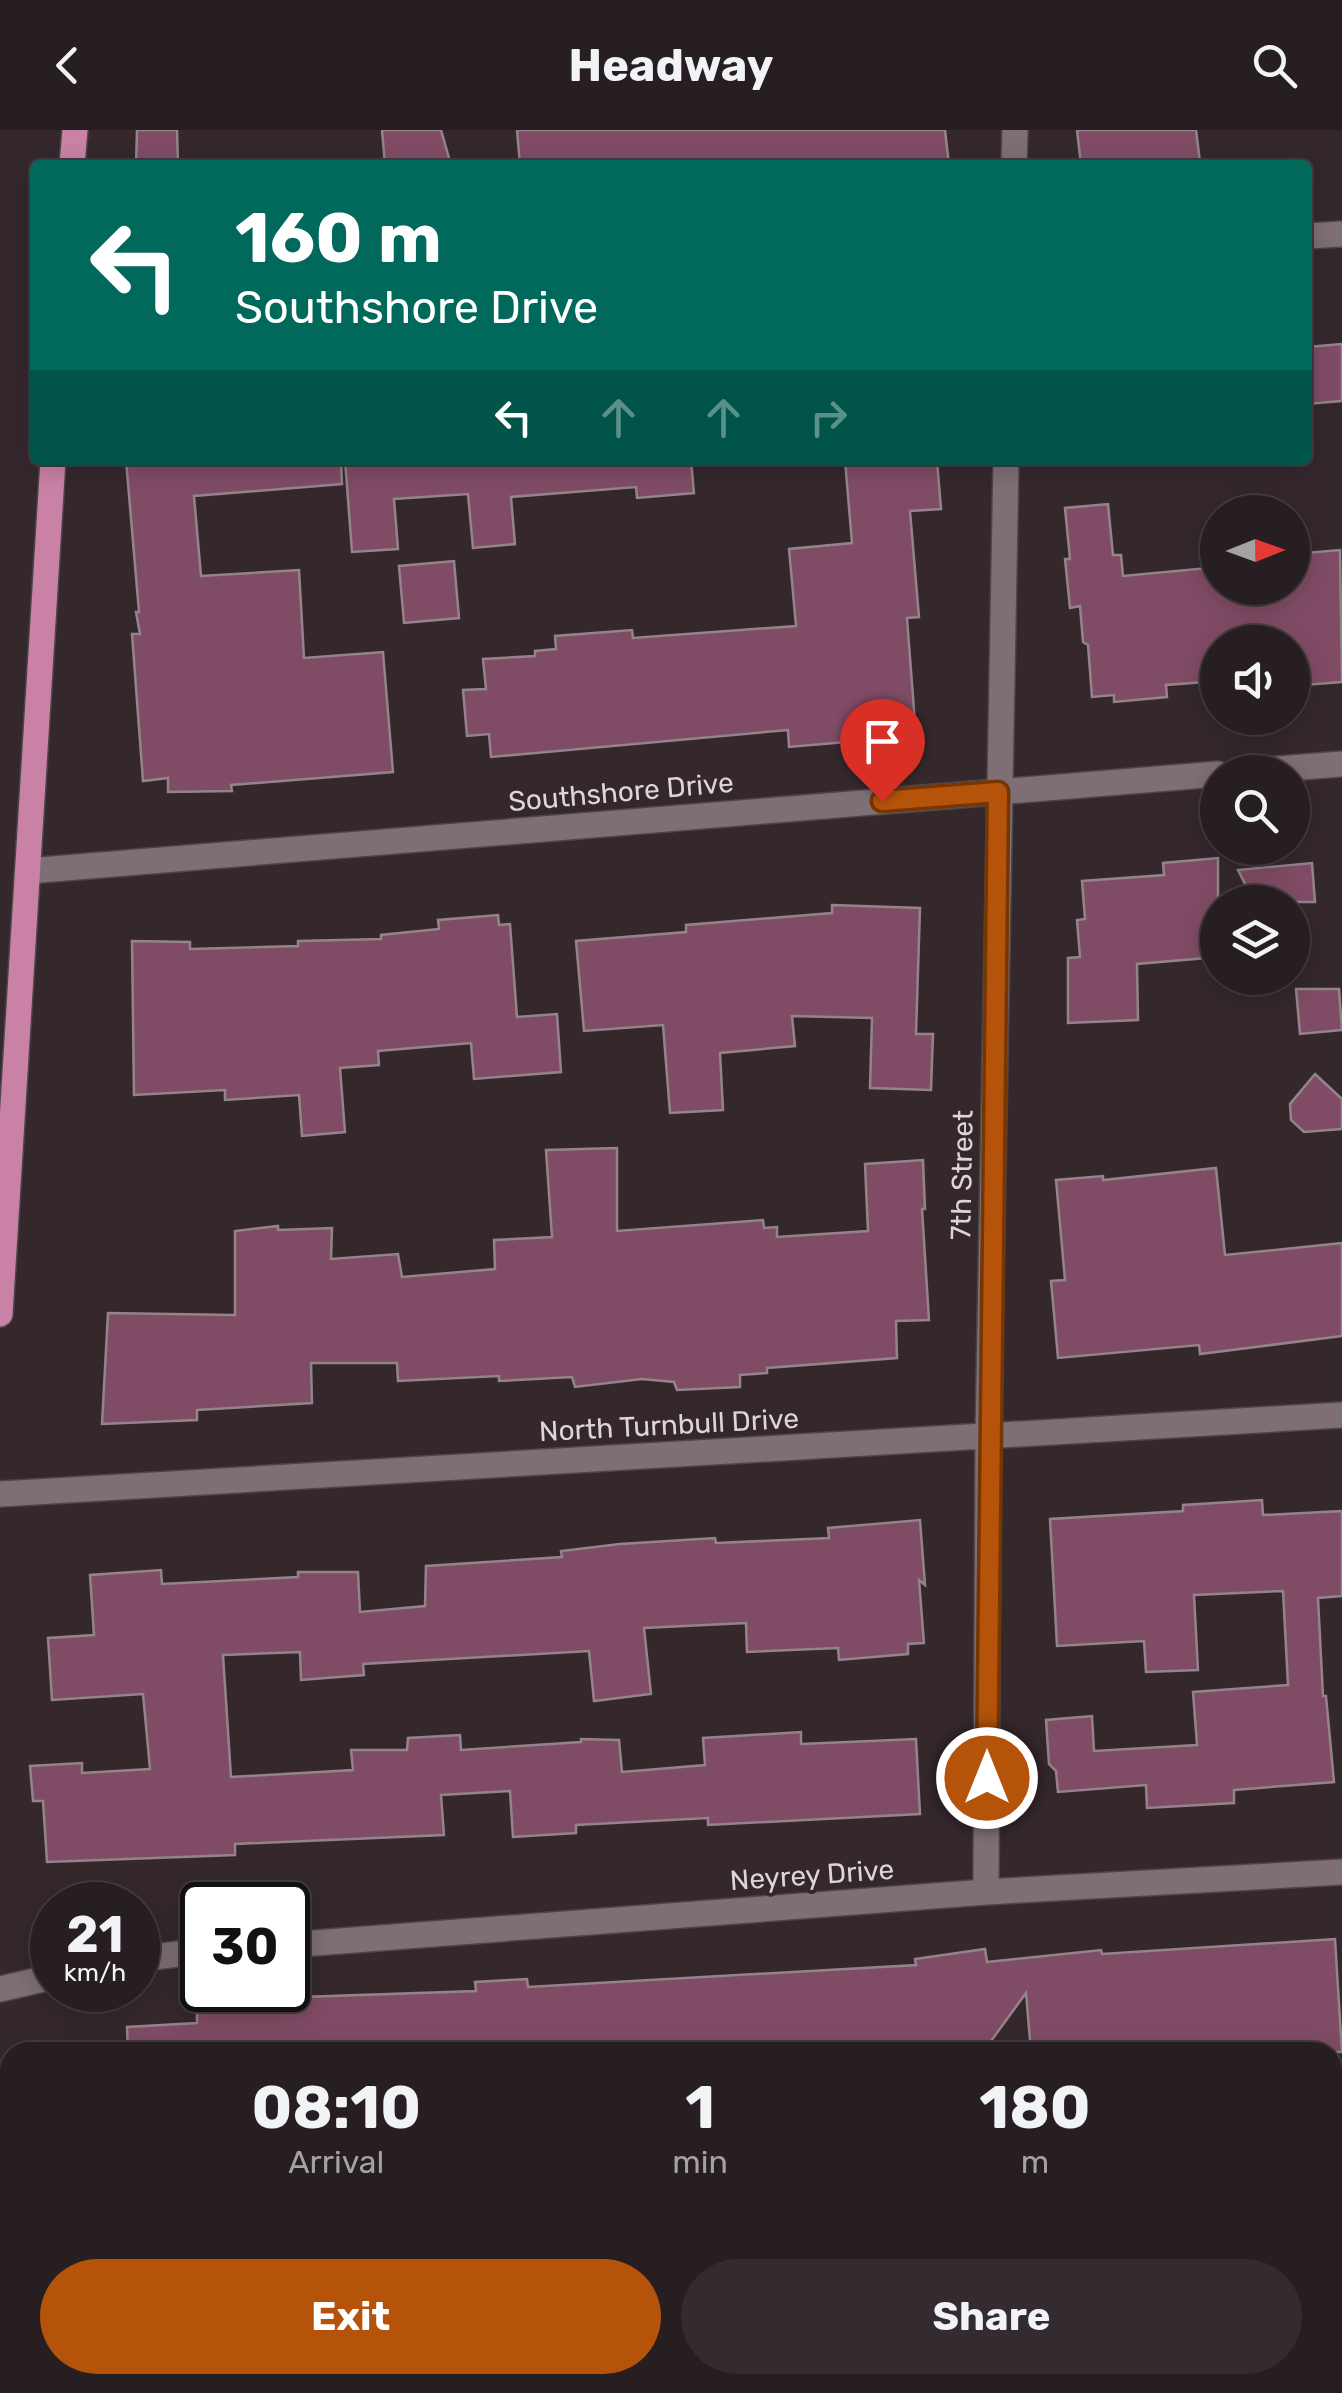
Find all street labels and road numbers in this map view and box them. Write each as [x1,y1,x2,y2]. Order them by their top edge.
street label: Southshore Drive [507,766,735,818]
street label: 7th Street [944,1110,980,1240]
street label: North Turnbull Drive [538,1402,800,1448]
street label: Neyrey Drive [729,1853,895,1897]

